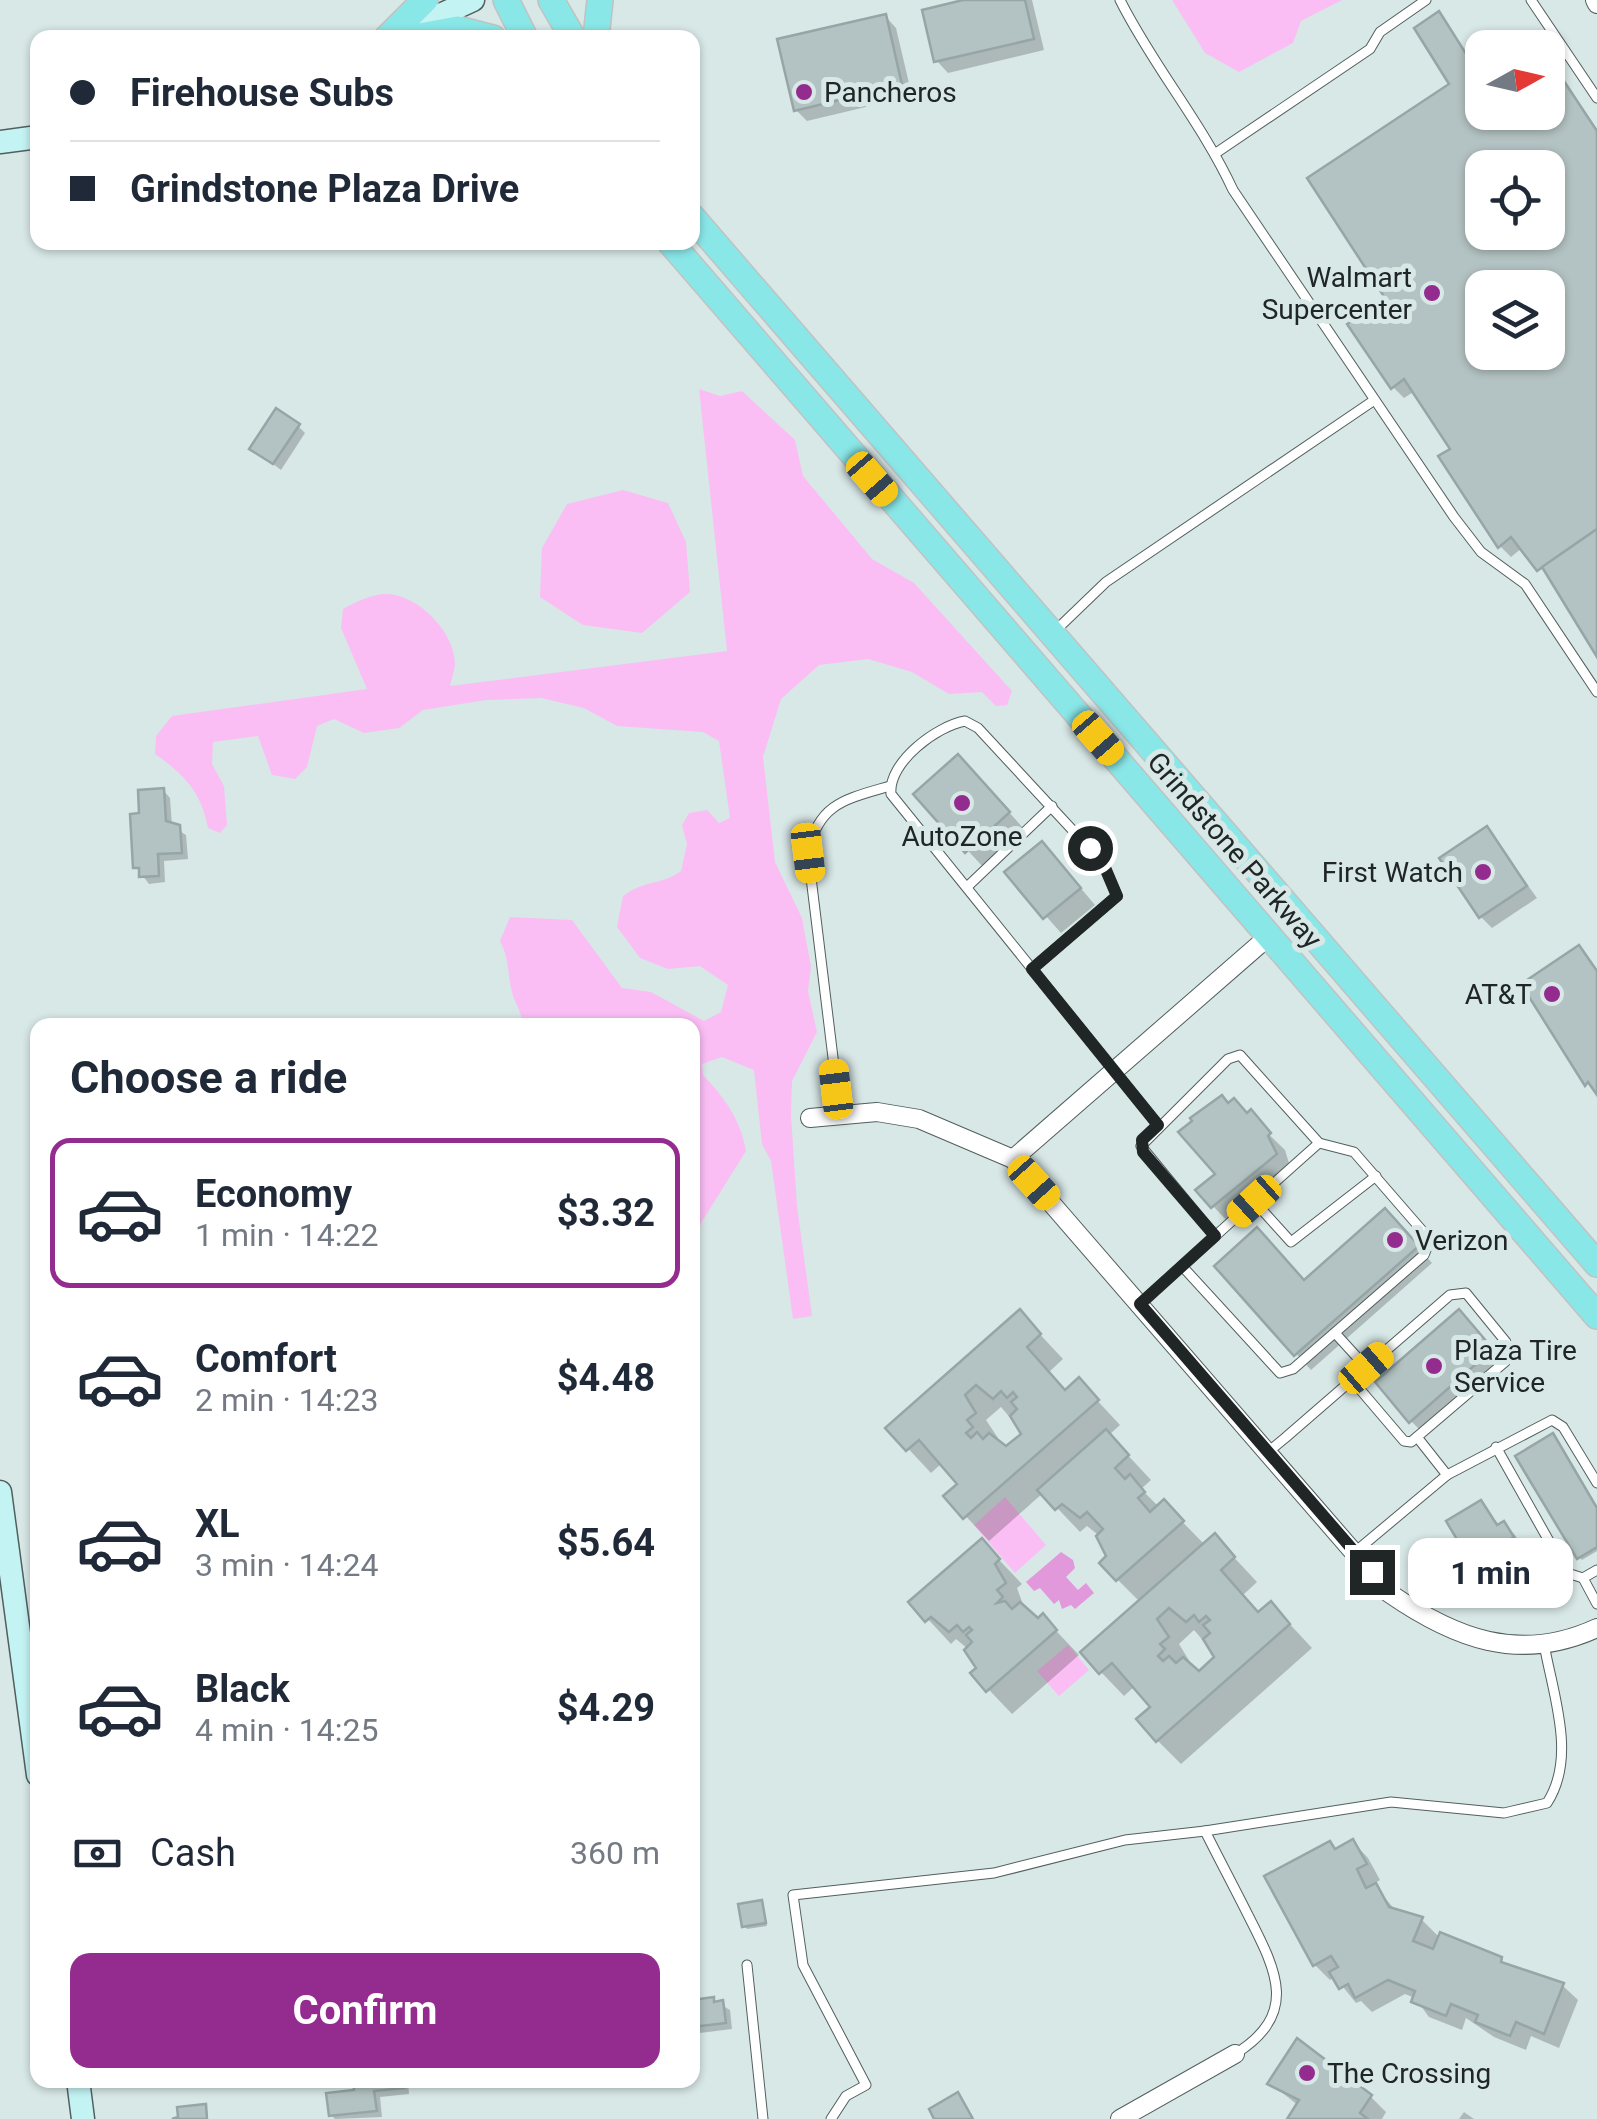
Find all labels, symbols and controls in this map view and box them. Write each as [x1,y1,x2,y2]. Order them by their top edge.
north arrow [1465,30,1565,130]
map controls [1465,30,1565,370]
text: Firehouse Subs [130,71,394,115]
place label: Pancheros [824,76,957,109]
marker: Pancheros [793,81,815,103]
button: locate [1465,150,1565,250]
text: Grindstone Plaza Drive [130,167,519,211]
place label: Walmart Supercenter [1262,261,1413,326]
button: layers [1465,270,1565,370]
marker: Walmart Supercenter [1421,282,1443,304]
car [841,447,903,511]
car [1067,706,1129,770]
street label: Grindstone Parkway [1141,746,1329,955]
marker: AutoZone [951,792,973,814]
place label: AutoZone [901,820,1023,853]
car [789,821,827,885]
route start [1068,826,1113,871]
place label: First Watch [1322,856,1463,889]
marker: First Watch [1472,861,1494,883]
place label: AT&T [1465,978,1532,1011]
marker: AT&T [1541,983,1563,1005]
text: Choose a ride [70,1051,347,1104]
car [817,1057,855,1121]
car [1003,1151,1065,1215]
icon: car [75,1168,165,1258]
car [1222,1170,1286,1232]
text: Economy [195,1172,352,1216]
text: $3.32 [557,1191,655,1235]
text: 1 min · 14:22 [195,1216,378,1254]
place label: Verizon [1415,1224,1508,1257]
marker: Verizon [1384,1229,1406,1251]
icon: car [75,1333,165,1423]
place label: Plaza Tire Service [1454,1334,1577,1399]
text: Comfort [195,1337,337,1381]
car [1334,1337,1398,1399]
marker: Plaza Tire Service [1423,1355,1445,1377]
text: $4.48 [557,1356,655,1400]
text: 2 min · 14:23 [195,1381,378,1419]
icon: car [75,1498,165,1588]
text: XL [195,1502,240,1546]
text: $5.64 [557,1521,655,1565]
callout: 1 min [1407,1537,1572,1607]
text: 3 min · 14:24 [195,1546,378,1584]
route end [1350,1550,1395,1595]
text: 1 min [1450,1554,1531,1592]
icon: car [75,1663,165,1753]
text: Black [195,1667,290,1711]
text: $4.29 [557,1686,655,1730]
text: 4 min · 14:25 [195,1711,378,1749]
icon: cash [70,1826,125,1881]
text: Cash [150,1831,236,1875]
text: 360 m [570,1834,660,1872]
button: Confirm [70,1953,660,2068]
place label: The Crossing [1327,2057,1491,2090]
marker: The Crossing [1296,2062,1318,2084]

